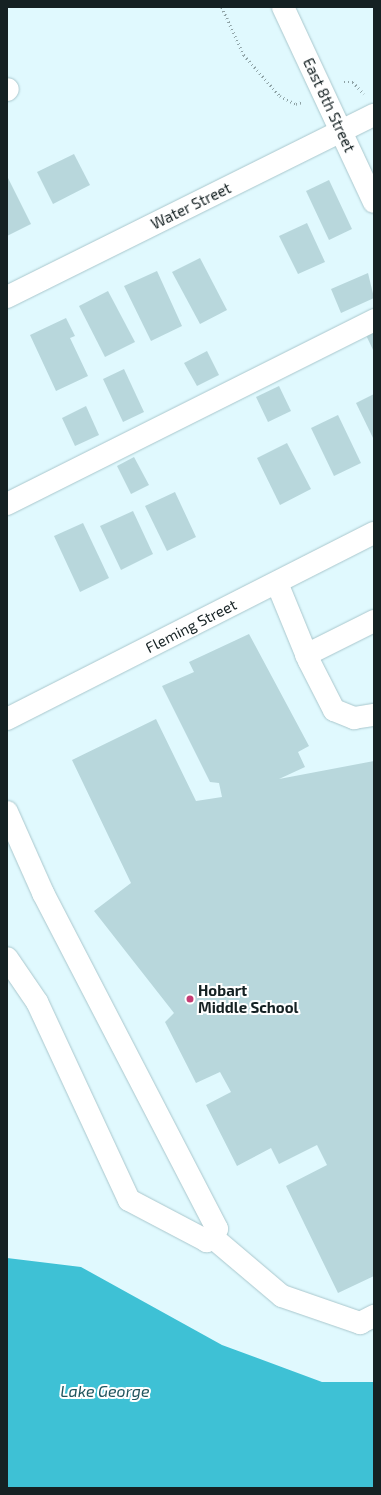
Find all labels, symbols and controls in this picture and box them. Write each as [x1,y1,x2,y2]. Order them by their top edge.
street label: East 8th Street [299,55,359,155]
street label: Water Street [148,179,234,233]
street label: Fleming Street [143,595,239,657]
place label: Hobart Middle School [198,981,298,1016]
marker: Hobart Middle School [185,994,195,1004]
water label: Lake George [60,1381,150,1401]

